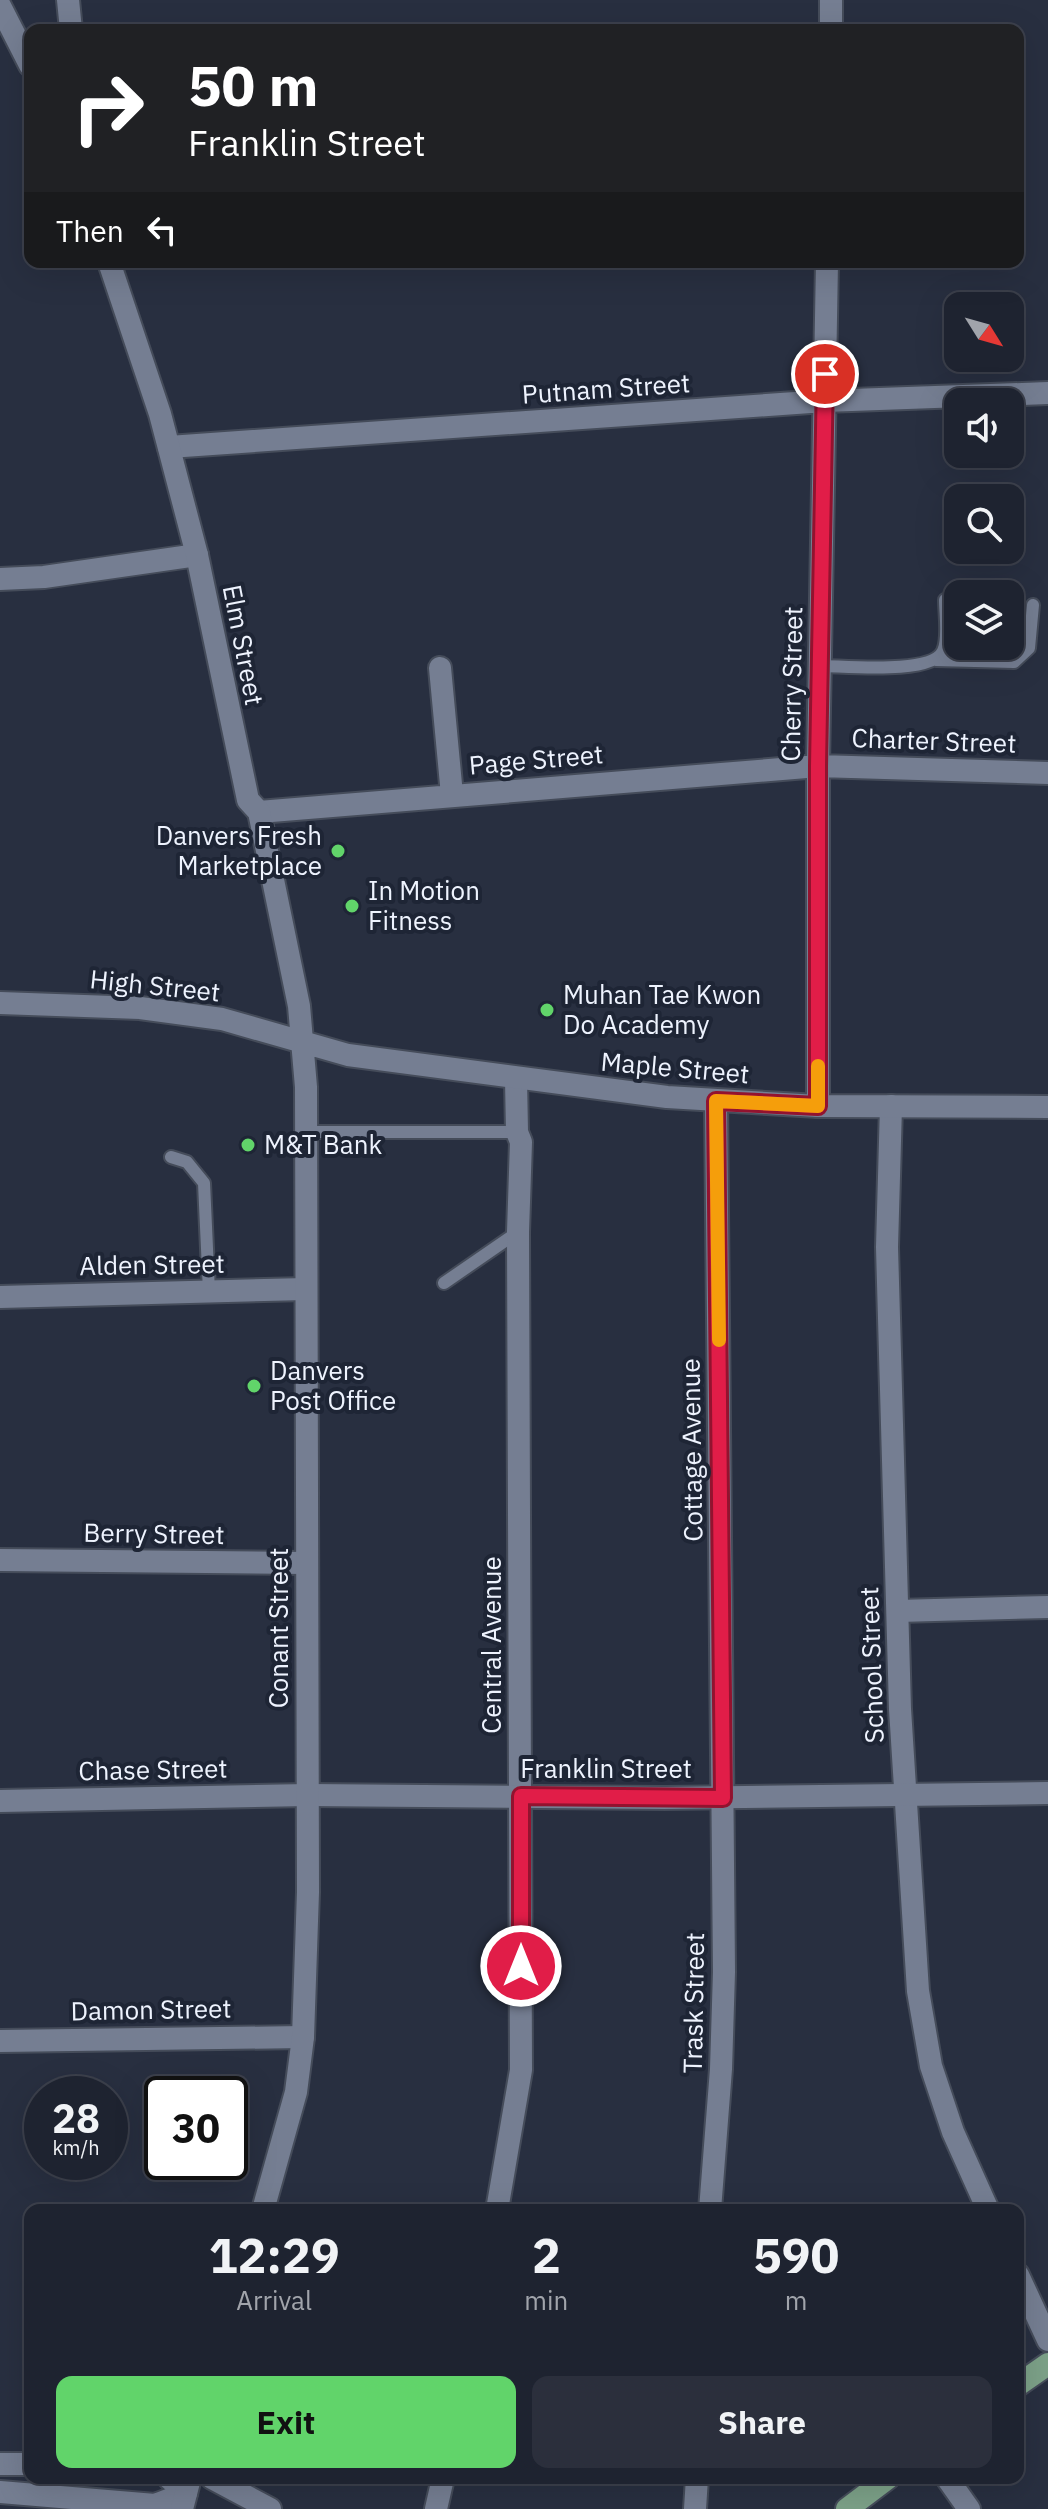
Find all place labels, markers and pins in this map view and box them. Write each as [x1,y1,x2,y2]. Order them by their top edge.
pin [791,340,859,408]
place label: Danvers Fresh Marketplace [156,818,322,882]
marker: Danvers Fresh Marketplace [329,842,347,860]
place label: In Motion Fitness [368,873,480,937]
marker: In Motion Fitness [343,897,361,915]
place label: Muhan Tae Kwon Do Academy [563,977,761,1041]
marker: Muhan Tae Kwon Do Academy [538,1001,556,1019]
place label: M&T Bank [264,1127,382,1161]
marker: M&T Bank [239,1136,257,1154]
place label: Danvers Post Office [270,1353,396,1417]
marker: Danvers Post Office [245,1377,263,1395]

